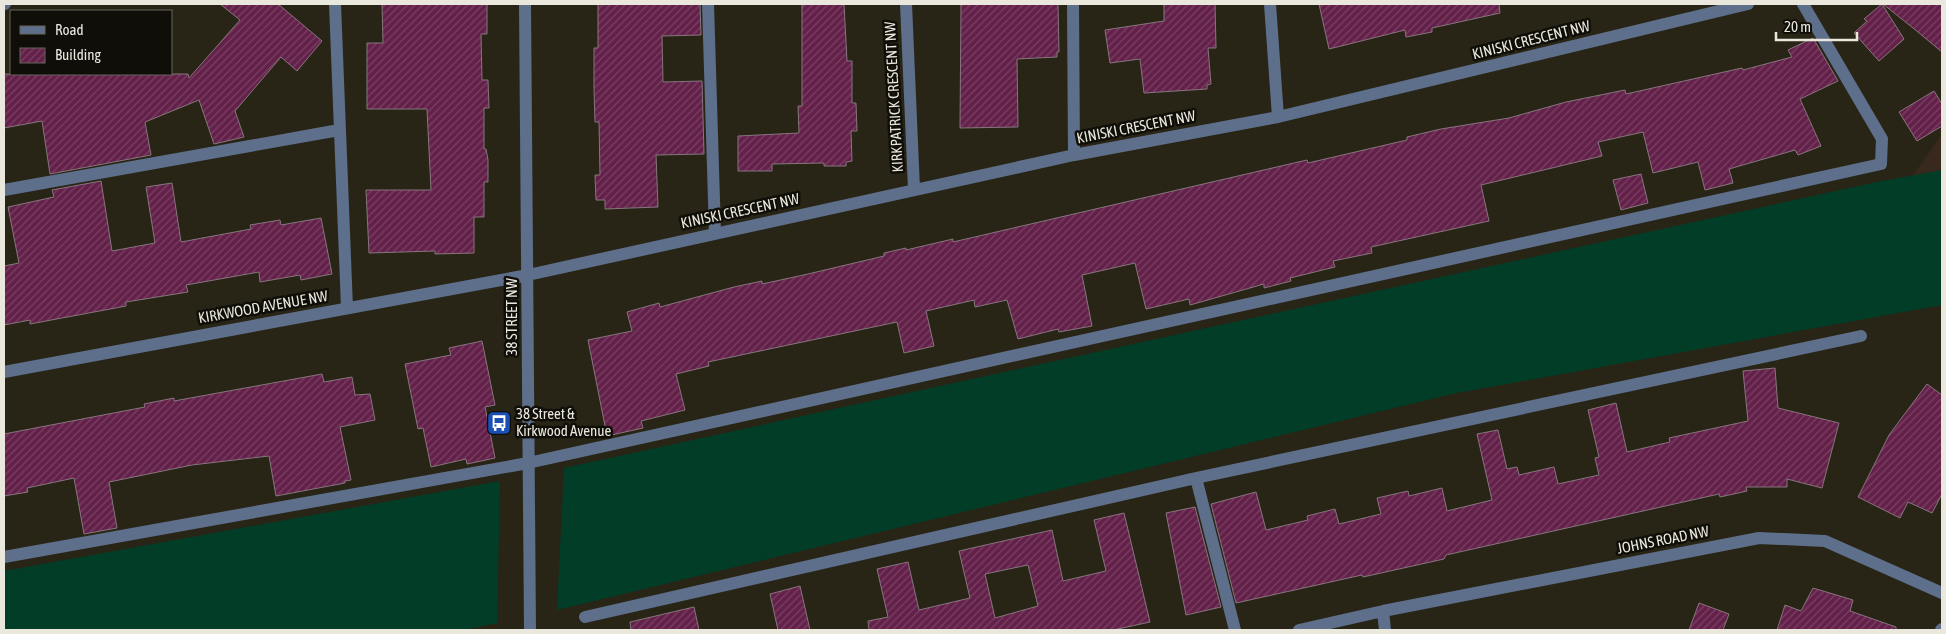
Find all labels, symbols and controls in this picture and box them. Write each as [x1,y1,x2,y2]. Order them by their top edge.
legend [10,10,172,75]
scale bar [1776,10,1857,42]
street label: KINISKI CRESCENT NW [1470,17,1592,62]
text: 20 m [1784,18,1811,35]
text: Road [55,21,84,38]
street label: KIRKPATRICK CRESCENT NW [881,21,906,173]
text: Building [55,46,101,63]
street label: KINISKI CRESCENT NW [1075,107,1197,146]
street label: KINISKI CRESCENT NW [679,190,801,231]
street label: 38 STREET NW [503,278,520,356]
street label: KIRKWOOD AVENUE NW [197,287,329,326]
place label: 38 Street & Kirkwood Avenue [516,405,612,439]
bus stop icon: 38 Street & Kirkwood Avenue [486,410,512,436]
street label: JOHNS ROAD NW [1616,522,1710,557]

